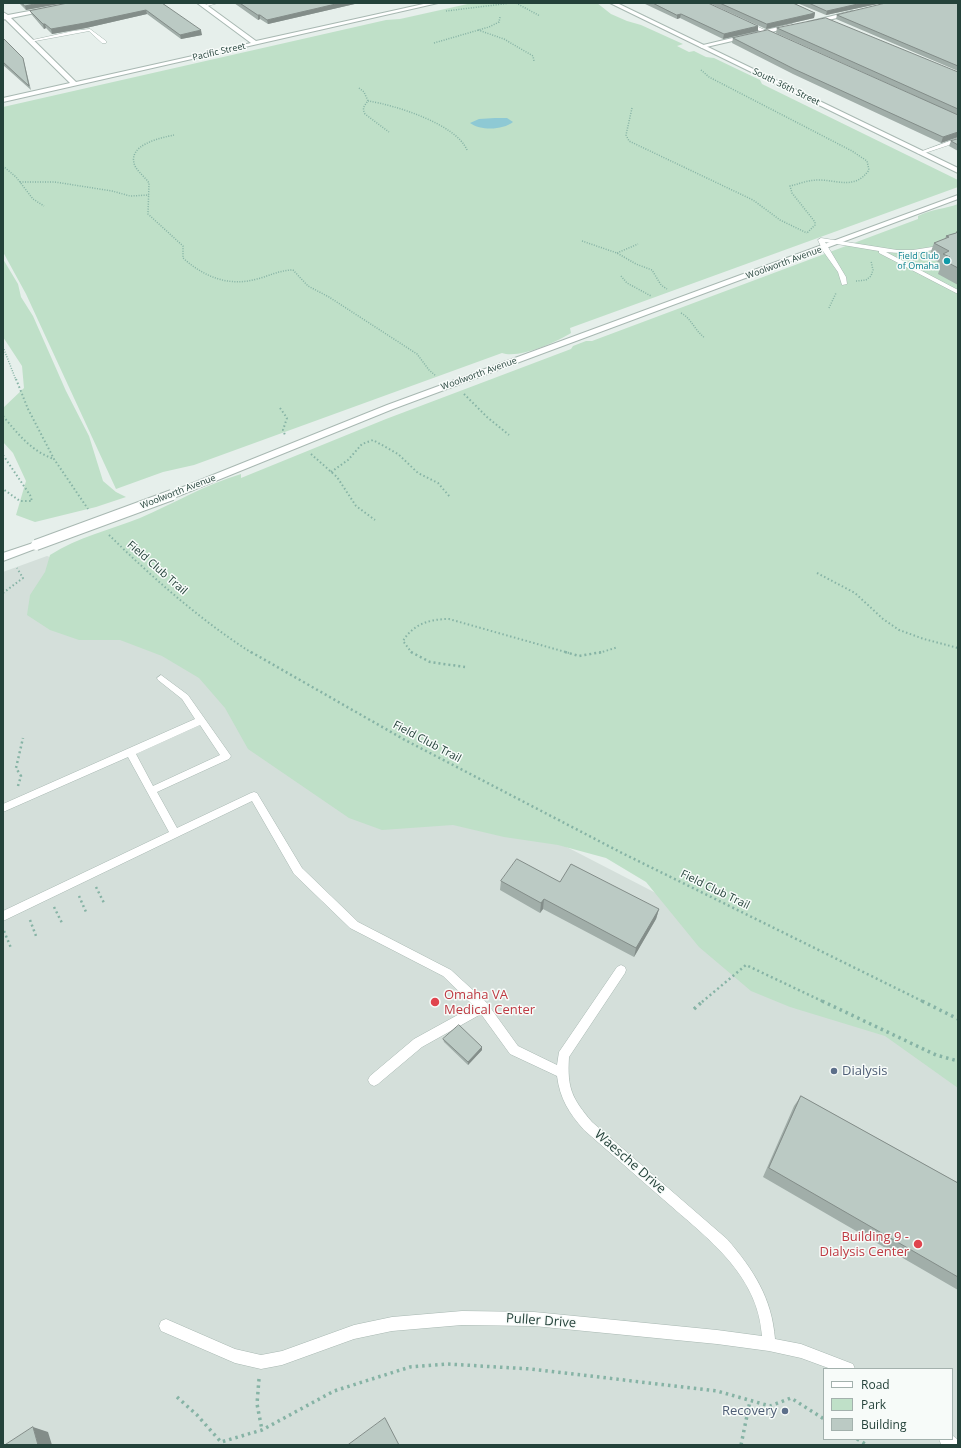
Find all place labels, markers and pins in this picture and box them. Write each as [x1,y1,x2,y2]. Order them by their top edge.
place label: Field Club of Omaha [897,251,939,272]
marker: Field Club of Omaha [942,256,952,266]
place label: Omaha VA Medical Center [444,987,535,1018]
marker: Omaha VA Medical Center [429,996,441,1008]
place label: Dialysis [842,1063,887,1079]
marker: Dialysis [829,1066,839,1076]
place label: Building 9 - Dialysis Center [820,1229,909,1260]
marker: Building 9 - Dialysis Center [912,1238,924,1250]
place label: Recovery [722,1403,777,1419]
marker: Recovery [780,1406,790,1416]

